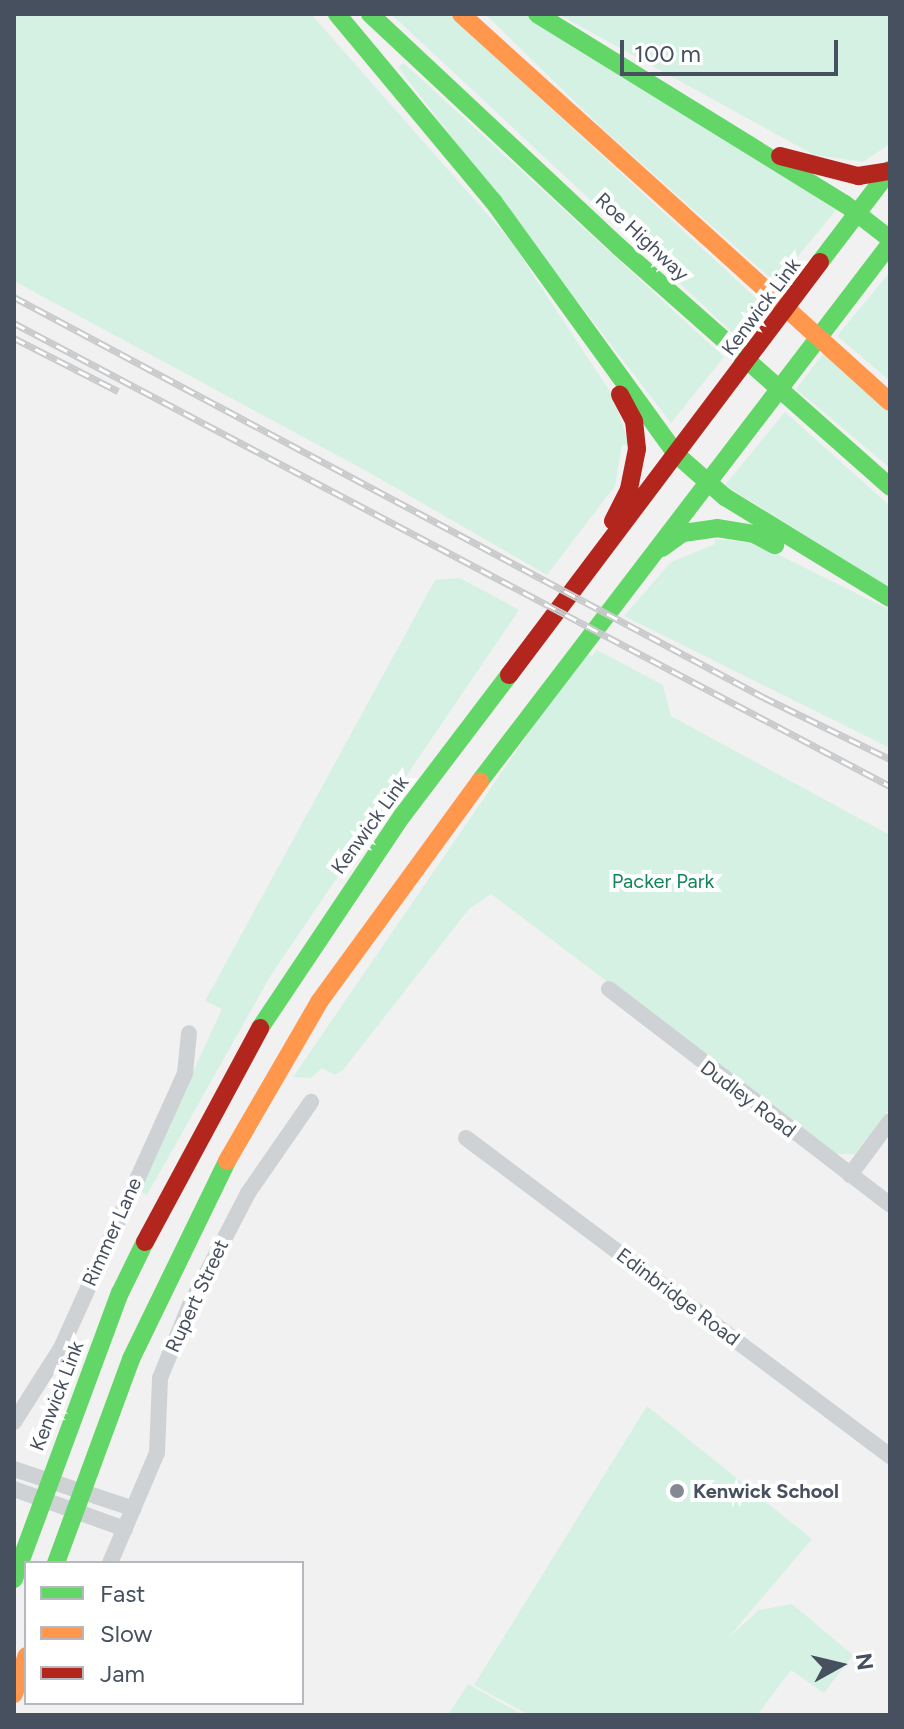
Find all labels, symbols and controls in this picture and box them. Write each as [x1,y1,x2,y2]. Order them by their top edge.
scale bar [624,24,842,74]
text: 100 m [634,39,701,68]
street label: Roe Highway [591,188,693,286]
street label: Kenwick Link [717,254,805,360]
street label: Kenwick Link [326,771,414,879]
park label: Packer Park [612,869,714,893]
street label: Dudley Road [696,1055,800,1143]
street label: Rimmer Lane [77,1174,147,1290]
street label: Rupert Street [160,1236,234,1356]
street label: Edinbridge Road [612,1243,744,1351]
street label: Kenwick Link [25,1338,89,1454]
place label: Kenwick School [693,1479,839,1503]
marker: Kenwick School [668,1482,686,1500]
legend [24,1561,304,1705]
text: Fast [100,1579,145,1608]
text: Slow [100,1619,152,1648]
north arrow [800,1625,880,1705]
text: N [850,1651,879,1672]
text: Jam [100,1659,145,1688]

